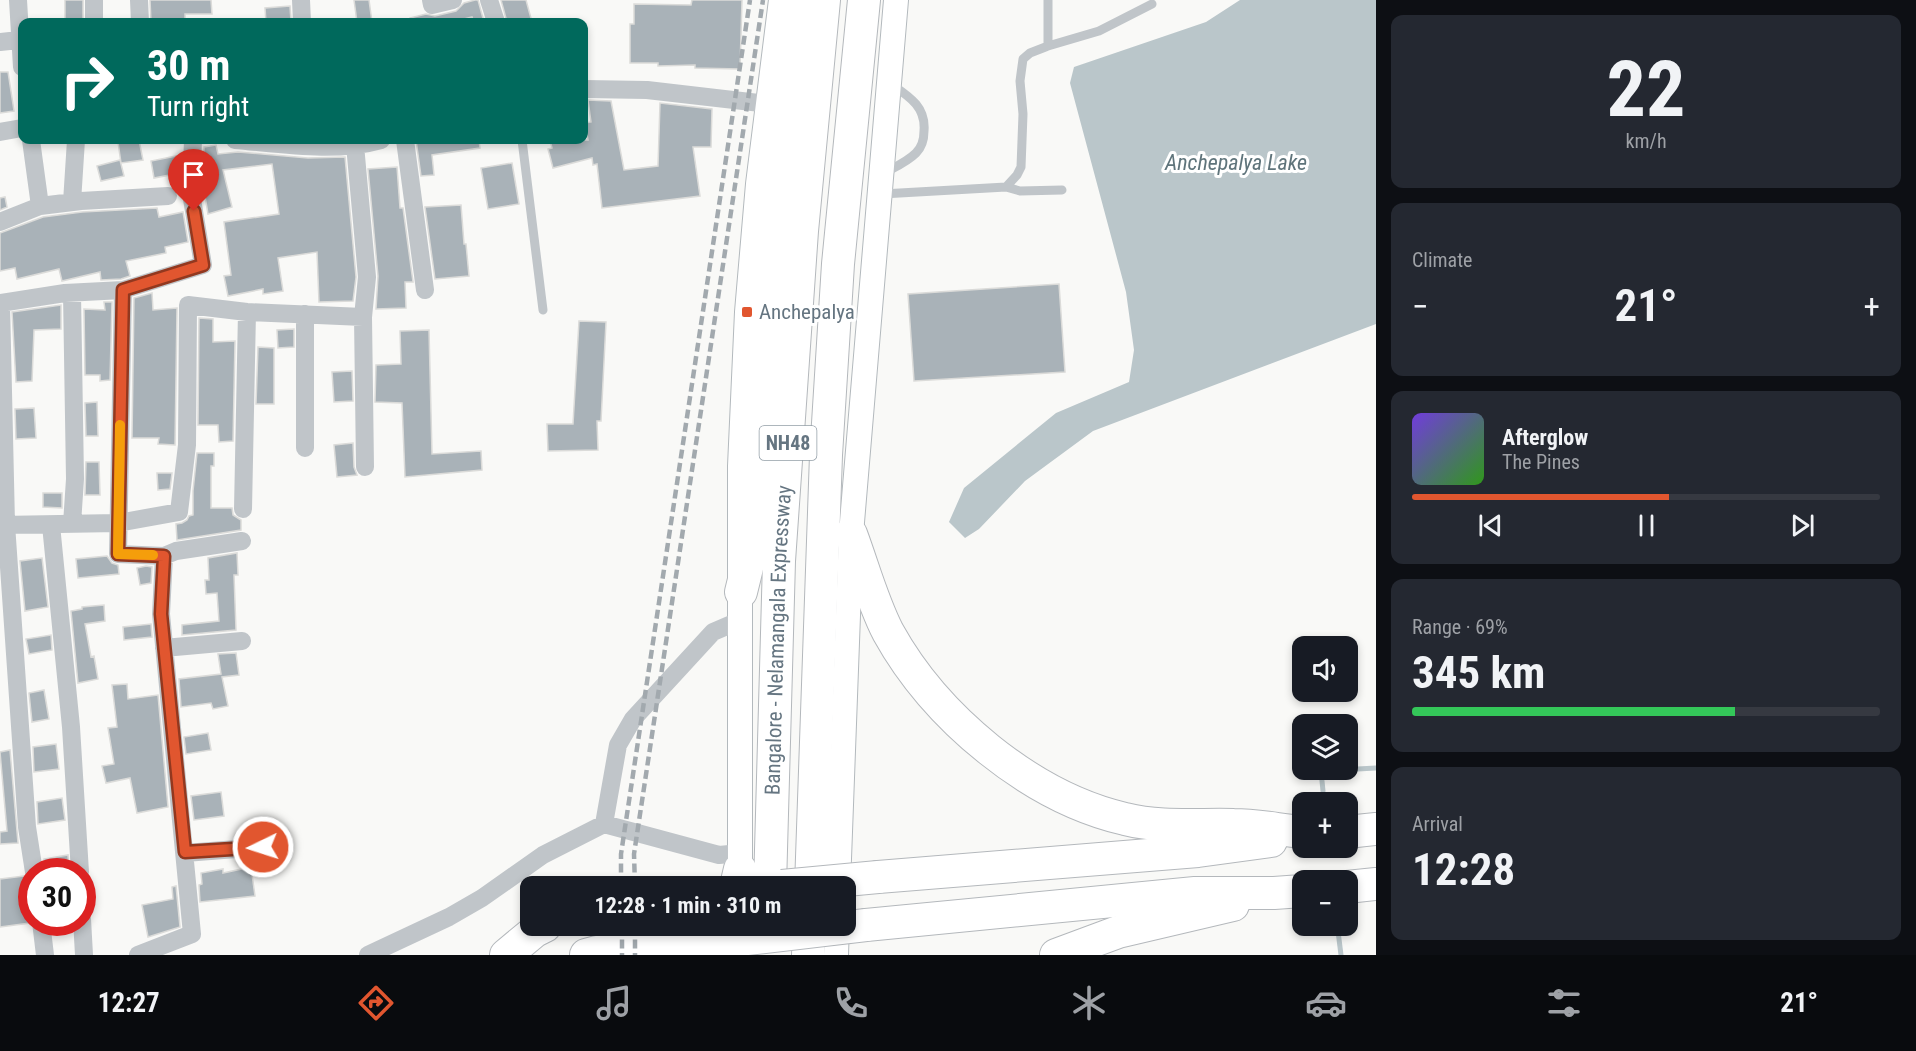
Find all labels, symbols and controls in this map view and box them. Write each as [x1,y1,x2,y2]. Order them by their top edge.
text: 30 m [147,41,230,90]
icon: right [48,42,126,120]
text: 22 [1607,44,1685,135]
text: Turn right [147,91,249,123]
text: km/h [1625,129,1667,153]
pin [168,149,219,211]
water label: Anchepalya Lake [1164,150,1307,175]
icon: arrive [177,158,210,191]
text: Climate [1412,248,1472,272]
text: 21° [1615,279,1678,332]
text: − [1412,287,1429,326]
text: + [1864,287,1880,326]
place label: Anchepalya [759,300,855,324]
marker: Anchepalya [740,305,754,319]
text: Afterglow [1502,425,1588,450]
road number: NH48 [760,426,816,460]
text: The Pines [1502,450,1580,474]
street label: Bangalore - Nelamangala Expressway [761,484,796,795]
icon: previous [1474,509,1507,542]
icon: pause [1630,509,1663,542]
icon: next [1786,509,1819,542]
text: Range · 69% [1412,615,1508,639]
map controls [1292,636,1358,936]
button: sound [1292,636,1358,702]
text: 345 km [1412,646,1545,699]
button: layers [1292,714,1358,780]
button: + [1292,792,1358,858]
text: Arrival [1412,812,1463,836]
position arrow [231,815,295,879]
text: 12:28 [1412,843,1515,896]
speed limit sign: 30 [18,858,96,936]
button: − [1292,870,1358,936]
text: 12:28 · 1 min · 310 m [595,893,781,918]
icon: directions [355,982,397,1024]
icon: music [593,982,635,1024]
icon: phone [830,982,872,1024]
icon: climate [1068,982,1110,1024]
icon: car [1305,982,1347,1024]
icon: filters [1543,982,1585,1024]
text: 12:27 [98,987,160,1019]
text: 21° [1780,987,1818,1019]

